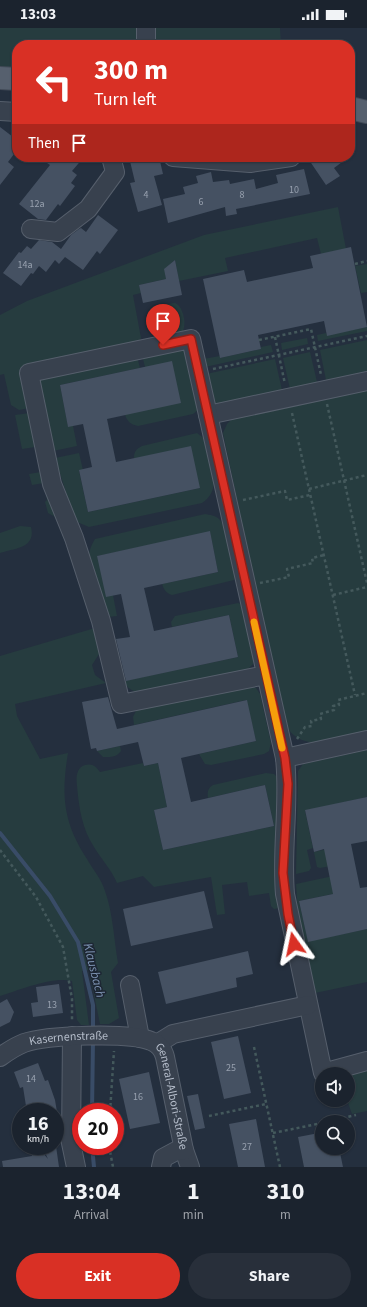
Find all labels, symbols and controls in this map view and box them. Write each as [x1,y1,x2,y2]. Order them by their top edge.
text: 13:03 [20,4,56,25]
text: 300 m [94,50,168,90]
icon: left [28,56,80,108]
text: Turn left [94,87,156,112]
icon: arrive [68,132,90,154]
text: Then [28,133,60,154]
house number: 10 [289,183,299,197]
house number: 4 [144,188,149,202]
house number: 8 [240,188,245,202]
house number: 6 [199,195,204,209]
house number: 12a [30,197,44,211]
house number: 14a [18,258,32,272]
pin [146,304,180,345]
icon: arrive [152,310,174,332]
position arrow [273,923,315,965]
water label: Klausbach [79,941,110,1000]
house number: 13 [47,998,57,1012]
street label: Kasernenstraße [28,1027,108,1050]
street label: General-Albori-Straße [151,1039,192,1151]
house number: 25 [226,1061,236,1075]
map controls [315,1067,355,1155]
button: sound [315,1067,355,1107]
house number: 14 [26,1072,36,1086]
house number: 16 [133,1090,143,1104]
speed limit sign: 20 [72,1103,124,1155]
text: 16 [27,1110,49,1138]
button: search [315,1115,355,1155]
text: km/h [27,1132,49,1146]
house number: 27 [242,1140,252,1154]
text: 13:04 [62,1174,120,1209]
text: 1 [187,1174,200,1209]
text: 310 [266,1174,304,1209]
text: Arrival [74,1206,109,1224]
text: min [183,1206,204,1224]
text: m [280,1206,291,1224]
button: Exit [16,1253,180,1299]
button: Share [188,1253,351,1299]

